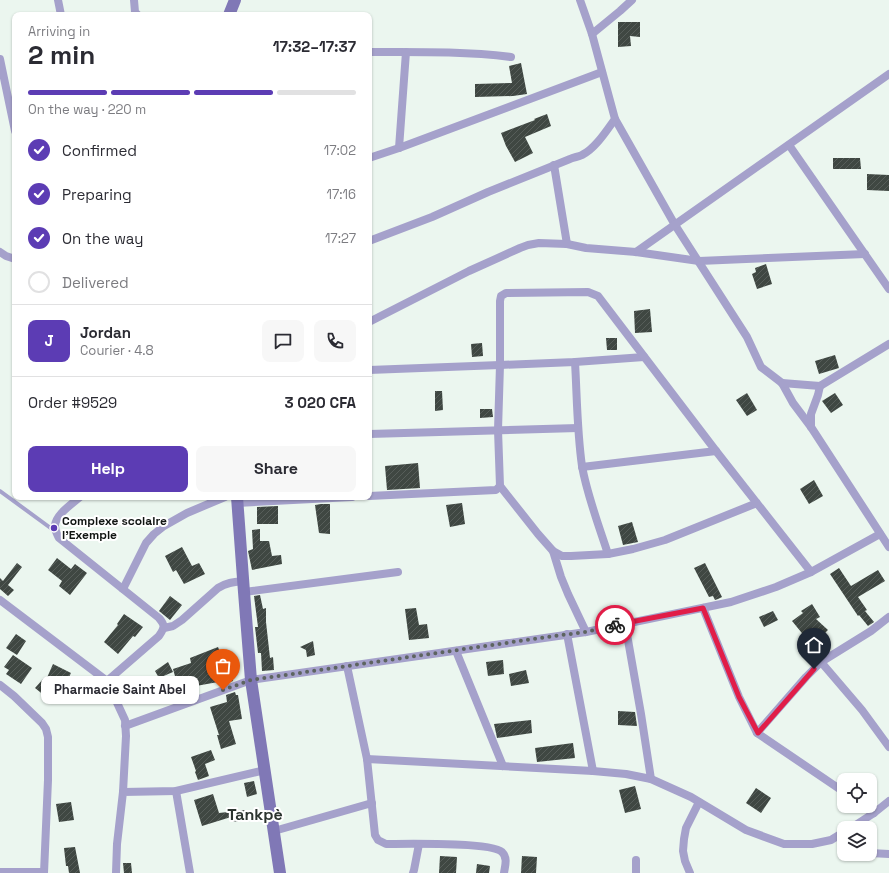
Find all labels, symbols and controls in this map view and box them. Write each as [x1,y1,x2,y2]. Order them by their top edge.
text: Arriving in [28,23,90,40]
text: 17:32–17:37 [273,37,356,56]
text: 2 min [28,38,95,72]
text: On the way · 220 m [28,101,146,118]
icon: check [28,139,50,161]
text: Confirmed [62,141,137,160]
text: 17:02 [324,142,356,159]
icon: check [28,183,50,205]
text: Preparing [62,185,132,204]
text: 17:16 [327,186,356,203]
icon: check [28,227,50,249]
text: On the way [62,229,143,248]
text: 17:27 [325,230,356,247]
text: Delivered [62,273,129,292]
button: chat [262,320,304,362]
button: phone [314,320,356,362]
text: Jordan [80,323,131,342]
text: J [44,331,54,350]
text: Courier · 4.8 [80,342,154,359]
text: Order #9529 [28,393,117,412]
text: 3 020 CFA [284,393,356,412]
button: Help [28,446,188,492]
button: Share [196,446,356,492]
place label: Complexe scolaire l'Exemple [62,513,167,543]
marker: Complexe scolaire l'Exemple [49,523,59,533]
courier [595,605,635,645]
icon: bike [604,614,626,636]
pin [797,628,831,669]
icon: home [803,634,825,656]
pin [206,649,240,690]
icon: bag [212,655,234,677]
callout: Pharmacie Saint Abel [41,676,199,704]
text: Pharmacie Saint Abel [54,681,186,698]
map controls [837,773,877,861]
button: locate [837,773,877,813]
district label: Tankpè [227,804,283,825]
button: layers [837,821,877,861]

